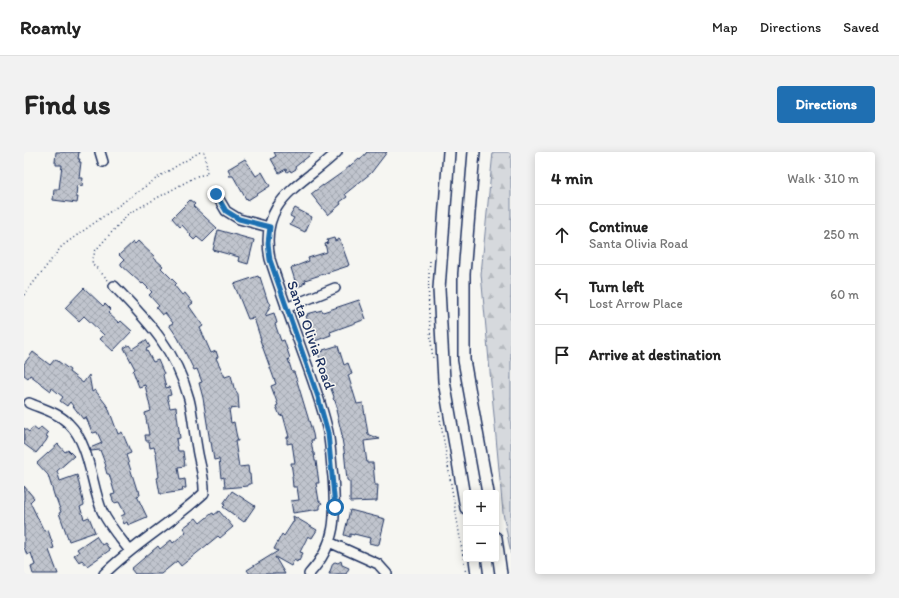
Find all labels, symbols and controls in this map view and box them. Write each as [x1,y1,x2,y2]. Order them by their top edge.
text: Roamly [20,16,81,39]
text: Map [712,19,738,36]
text: Directions [760,19,821,36]
text: Saved [843,19,879,36]
button: Directions [777,86,875,123]
text: Find us [24,87,111,121]
text: 4 min [551,168,593,188]
text: Walk · 310 m [787,171,859,186]
route end [207,185,225,203]
text: Continue [589,218,648,236]
icon: ahead [551,224,573,246]
text: 250 m [823,227,859,242]
text: Santa Olivia Road [589,236,688,251]
street label: Santa Olivia Road [283,278,339,392]
text: Turn left [589,278,644,296]
icon: left [551,284,573,306]
text: 60 m [830,287,859,302]
text: Lost Arrow Place [589,296,683,311]
icon: arrive [551,344,573,366]
text: Arrive at destination [589,346,721,364]
map controls [463,490,499,562]
button: + [463,490,499,526]
route start [326,498,344,516]
button: − [463,526,499,562]

